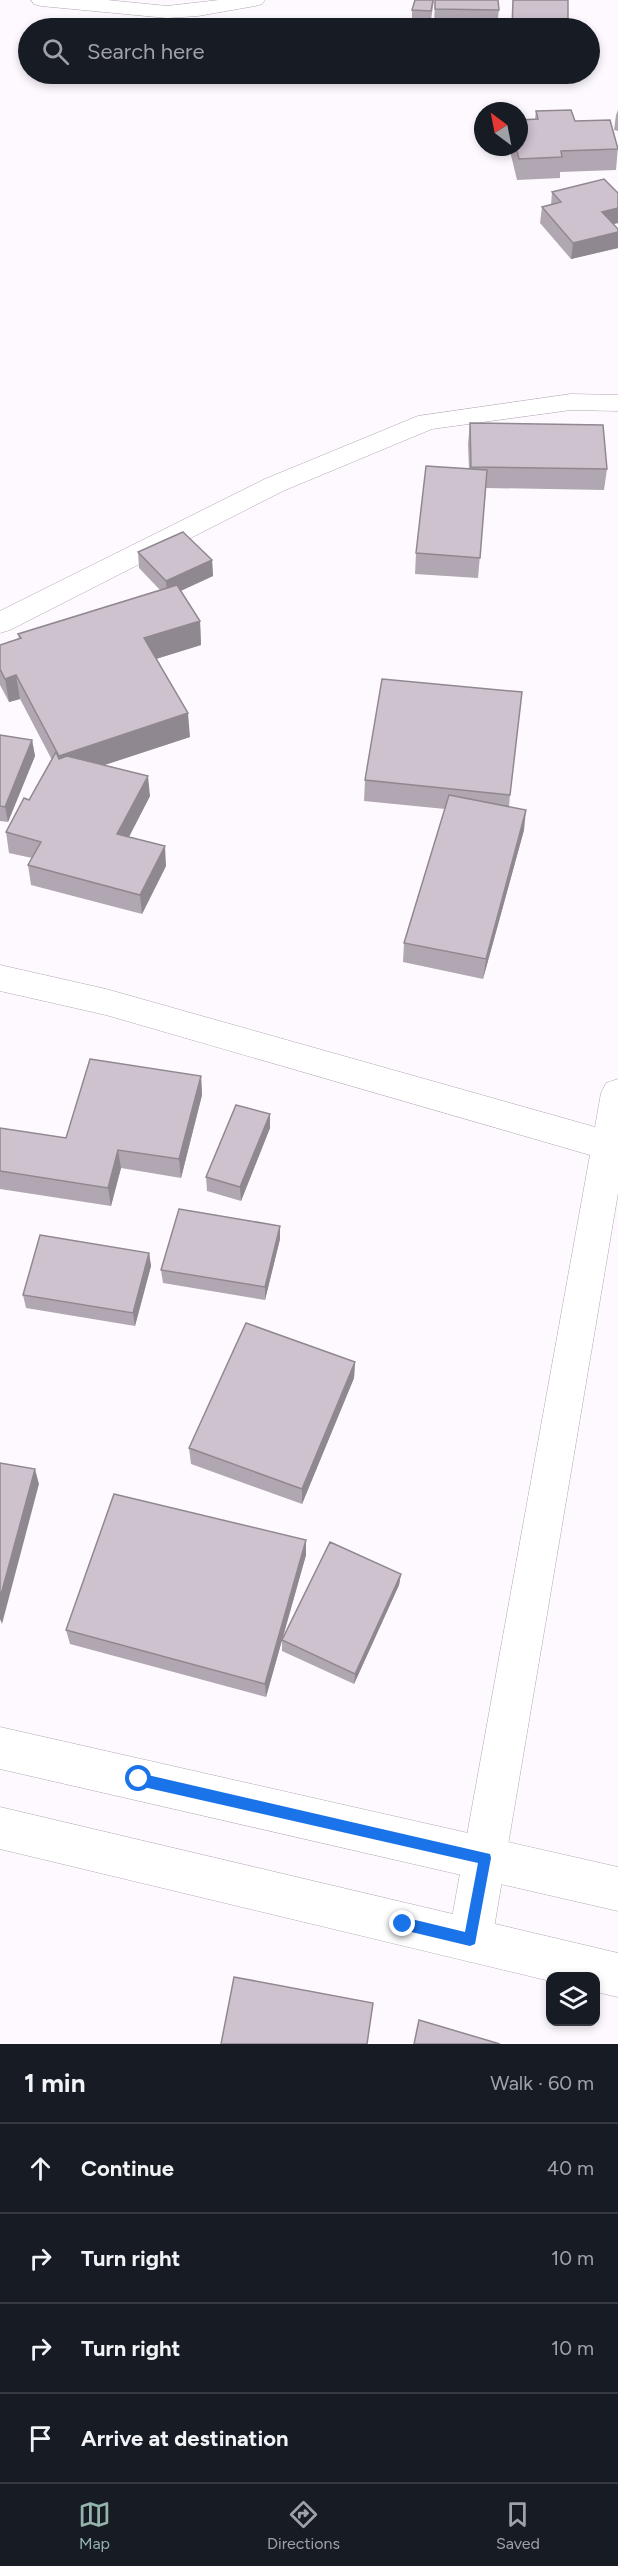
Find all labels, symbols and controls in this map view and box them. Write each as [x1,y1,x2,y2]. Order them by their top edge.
search box [18,18,600,84]
icon: search [39,35,72,68]
text: Search here [87,38,205,65]
north arrow [474,102,528,156]
route start [125,1765,151,1791]
route end [389,1910,415,1936]
map controls [546,1972,600,2026]
button: layers [546,1972,600,2026]
text: 1 min [24,2067,85,2099]
text: Walk · 60 m [490,2071,594,2095]
icon: ahead [24,2152,57,2185]
text: Continue [81,2155,174,2182]
text: 40 m [547,2156,594,2180]
icon: right [24,2242,57,2275]
text: Turn right [81,2245,180,2272]
text: 10 m [551,2246,594,2270]
icon: right [24,2332,57,2365]
text: Turn right [81,2335,180,2362]
text: 10 m [551,2336,594,2360]
icon: arrive [24,2422,57,2455]
text: Arrive at destination [81,2425,289,2452]
tab: Map [78,2498,111,2553]
tab: Directions [267,2498,340,2553]
tab: Saved [496,2498,540,2553]

